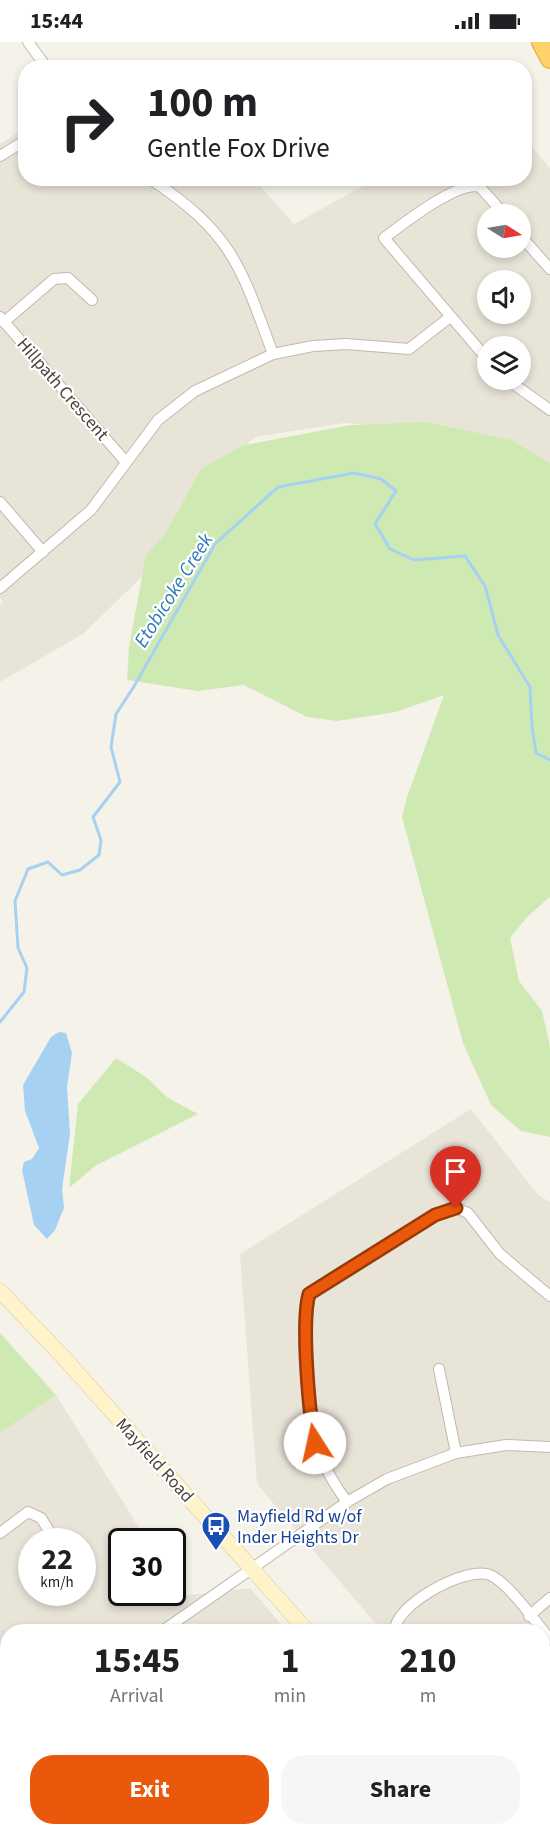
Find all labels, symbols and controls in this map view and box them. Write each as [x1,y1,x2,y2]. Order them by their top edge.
text: 15:44 [30,5,83,37]
text: 100 m [147,73,258,133]
icon: right [48,84,126,162]
text: Gentle Fox Drive [147,129,330,168]
north arrow [477,204,531,258]
map controls [477,204,531,390]
button: sound [477,270,531,324]
street label: Hillpath Crescent [11,332,114,446]
button: layers [477,336,531,390]
water label: Etobicoke Creek [128,528,220,653]
pin [430,1146,481,1208]
icon: arrive [439,1155,472,1188]
position arrow [283,1411,347,1475]
street label: Mayfield Road [110,1413,199,1508]
place label: Mayfield Rd w/of Inder Heights Dr [237,1504,362,1550]
bus stop icon: Mayfield Rd w/of Inder Heights Dr [200,1510,232,1552]
speed limit sign: 30 [108,1528,186,1606]
text: 22 [41,1538,73,1581]
text: km/h [40,1572,74,1593]
text: 15:45 [93,1635,180,1686]
text: 1 [280,1635,299,1686]
text: 210 [400,1635,457,1686]
text: Arrival [110,1682,164,1710]
text: min [274,1682,306,1710]
text: m [420,1682,436,1710]
button: Exit [30,1755,269,1824]
button: Share [281,1755,520,1824]

